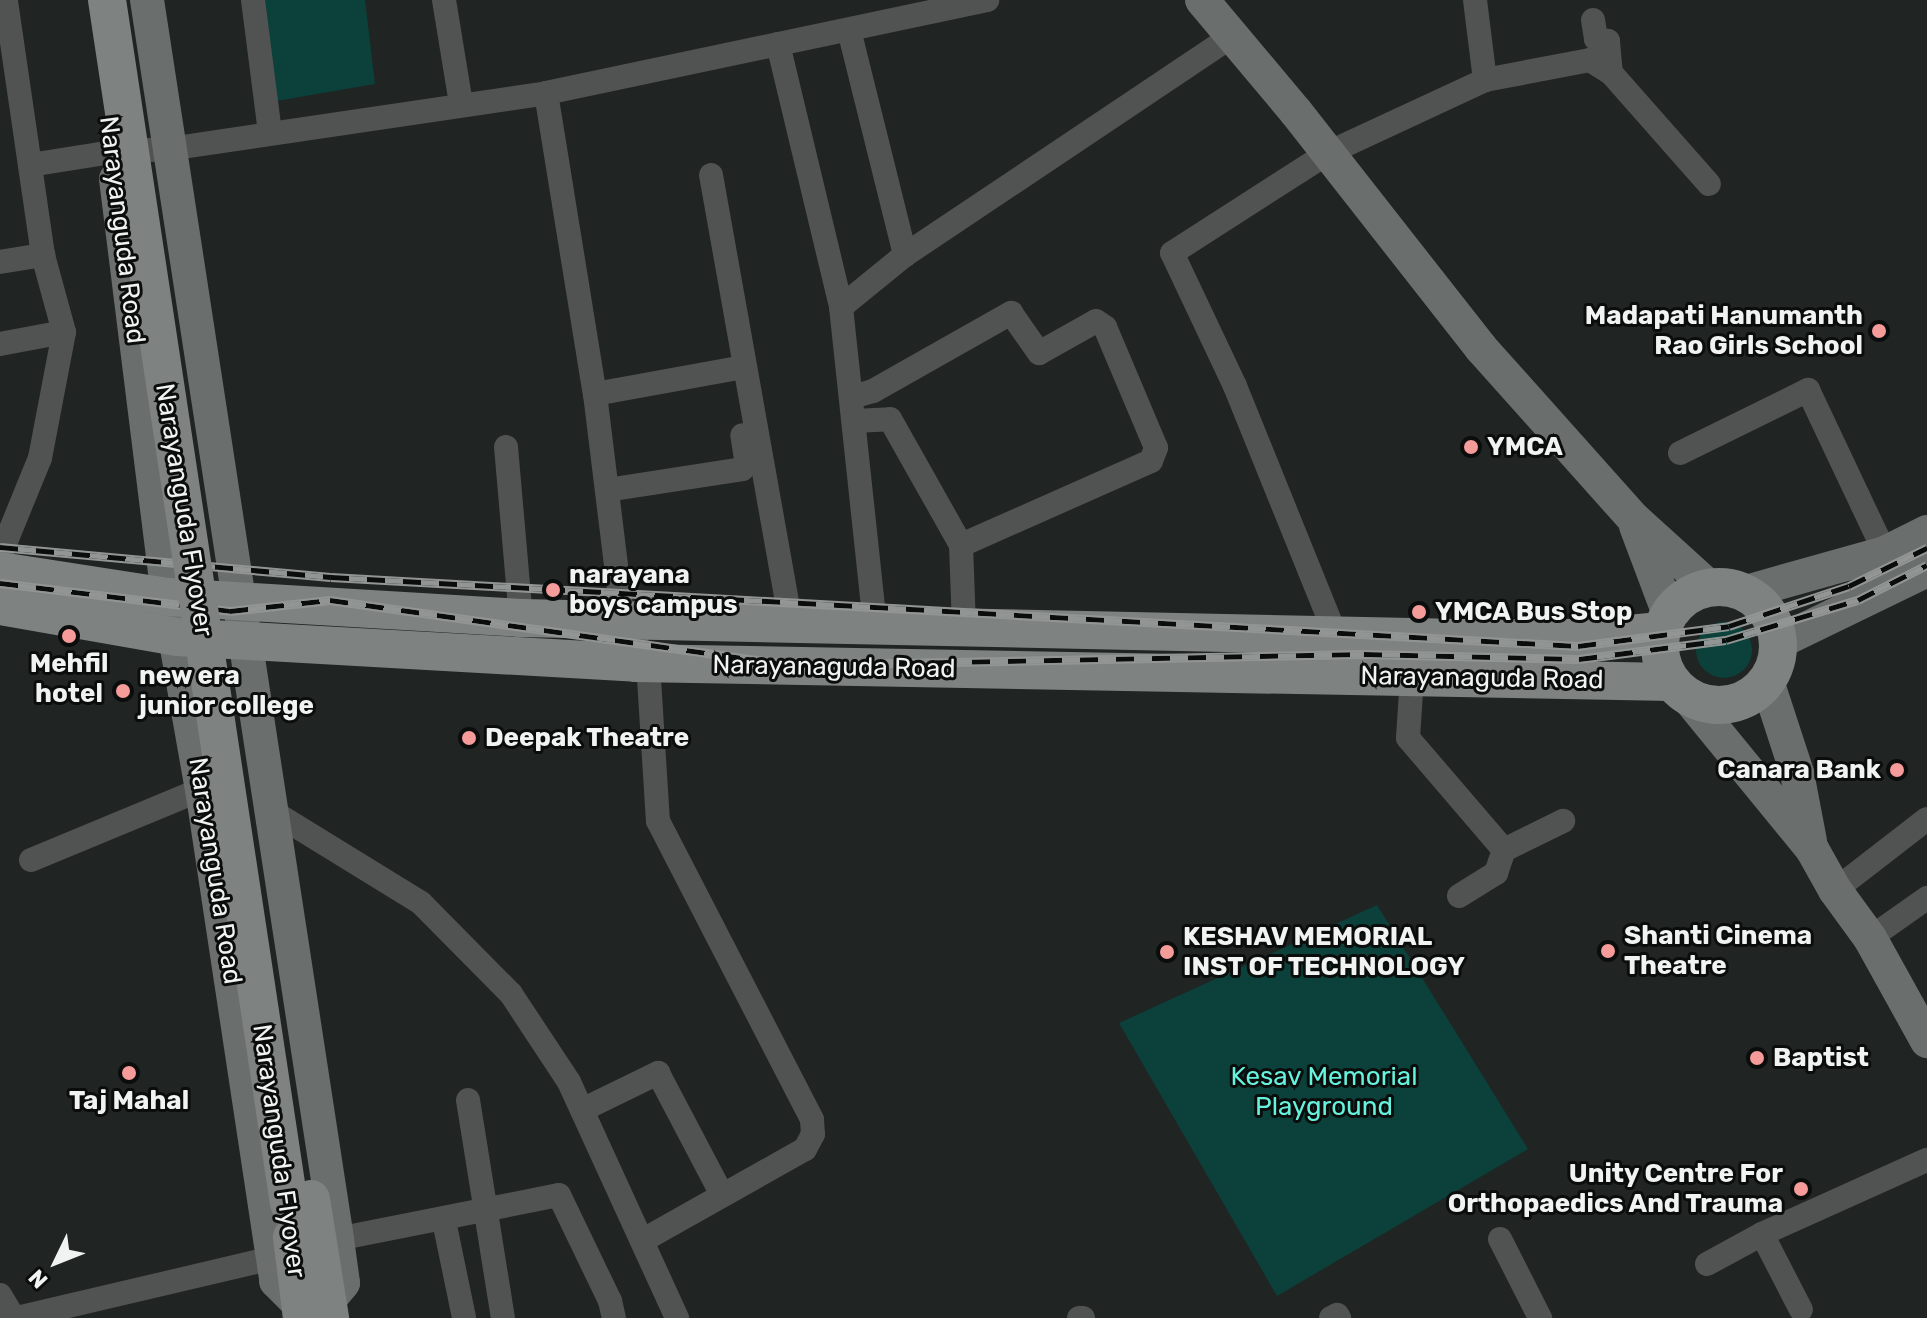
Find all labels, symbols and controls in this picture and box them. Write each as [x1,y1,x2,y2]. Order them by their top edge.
street label: Narayanguda Road [93,114,151,346]
place label: Madapati Hanumanth Rao Girls School [1585,300,1863,362]
marker: Madapati Hanumanth Rao Girls School [1870,322,1888,340]
street label: Narayanguda Flyover [149,381,219,639]
place label: YMCA [1487,431,1563,463]
marker: YMCA [1462,438,1480,456]
place label: narayana boys campus [569,559,738,620]
marker: narayana boys campus [544,581,562,599]
place label: YMCA Bus Stop [1435,596,1633,628]
marker: YMCA Bus Stop [1410,603,1428,621]
marker: Mehfil hotel [60,627,78,645]
place label: Mehfil hotel [30,648,108,710]
street label: Narayanaguda Road [712,649,956,685]
place label: new era junior college [139,660,314,722]
street label: Narayanaguda Road [1360,660,1604,696]
marker: new era junior college [114,682,132,700]
place label: Deepak Theatre [485,722,690,754]
marker: Deepak Theatre [460,729,478,747]
place label: Canara Bank [1717,754,1881,786]
street label: Narayanguda Road [182,755,248,987]
marker: Canara Bank [1888,761,1906,779]
place label: Shanti Cinema Theatre [1624,920,1812,982]
place label: KESHAV MEMORIAL INST OF TECHNOLOGY [1183,921,1466,982]
marker: Shanti Cinema Theatre [1599,942,1617,960]
marker: KESHAV MEMORIAL INST OF TECHNOLOGY [1158,943,1176,961]
street label: Narayanguda Flyover [246,1022,312,1280]
place label: Baptist [1773,1042,1869,1074]
marker: Baptist [1748,1049,1766,1067]
park label: Kesav Memorial Playground [1230,1061,1418,1122]
marker: Taj Mahal [120,1064,138,1082]
place label: Taj Mahal [69,1085,189,1117]
place label: Unity Centre For Orthopaedics And Trauma [1446,1158,1783,1220]
marker: Unity Centre For Orthopaedics And Trauma [1790,1178,1812,1200]
north arrow [16,1222,96,1302]
text: N [23,1264,53,1294]

